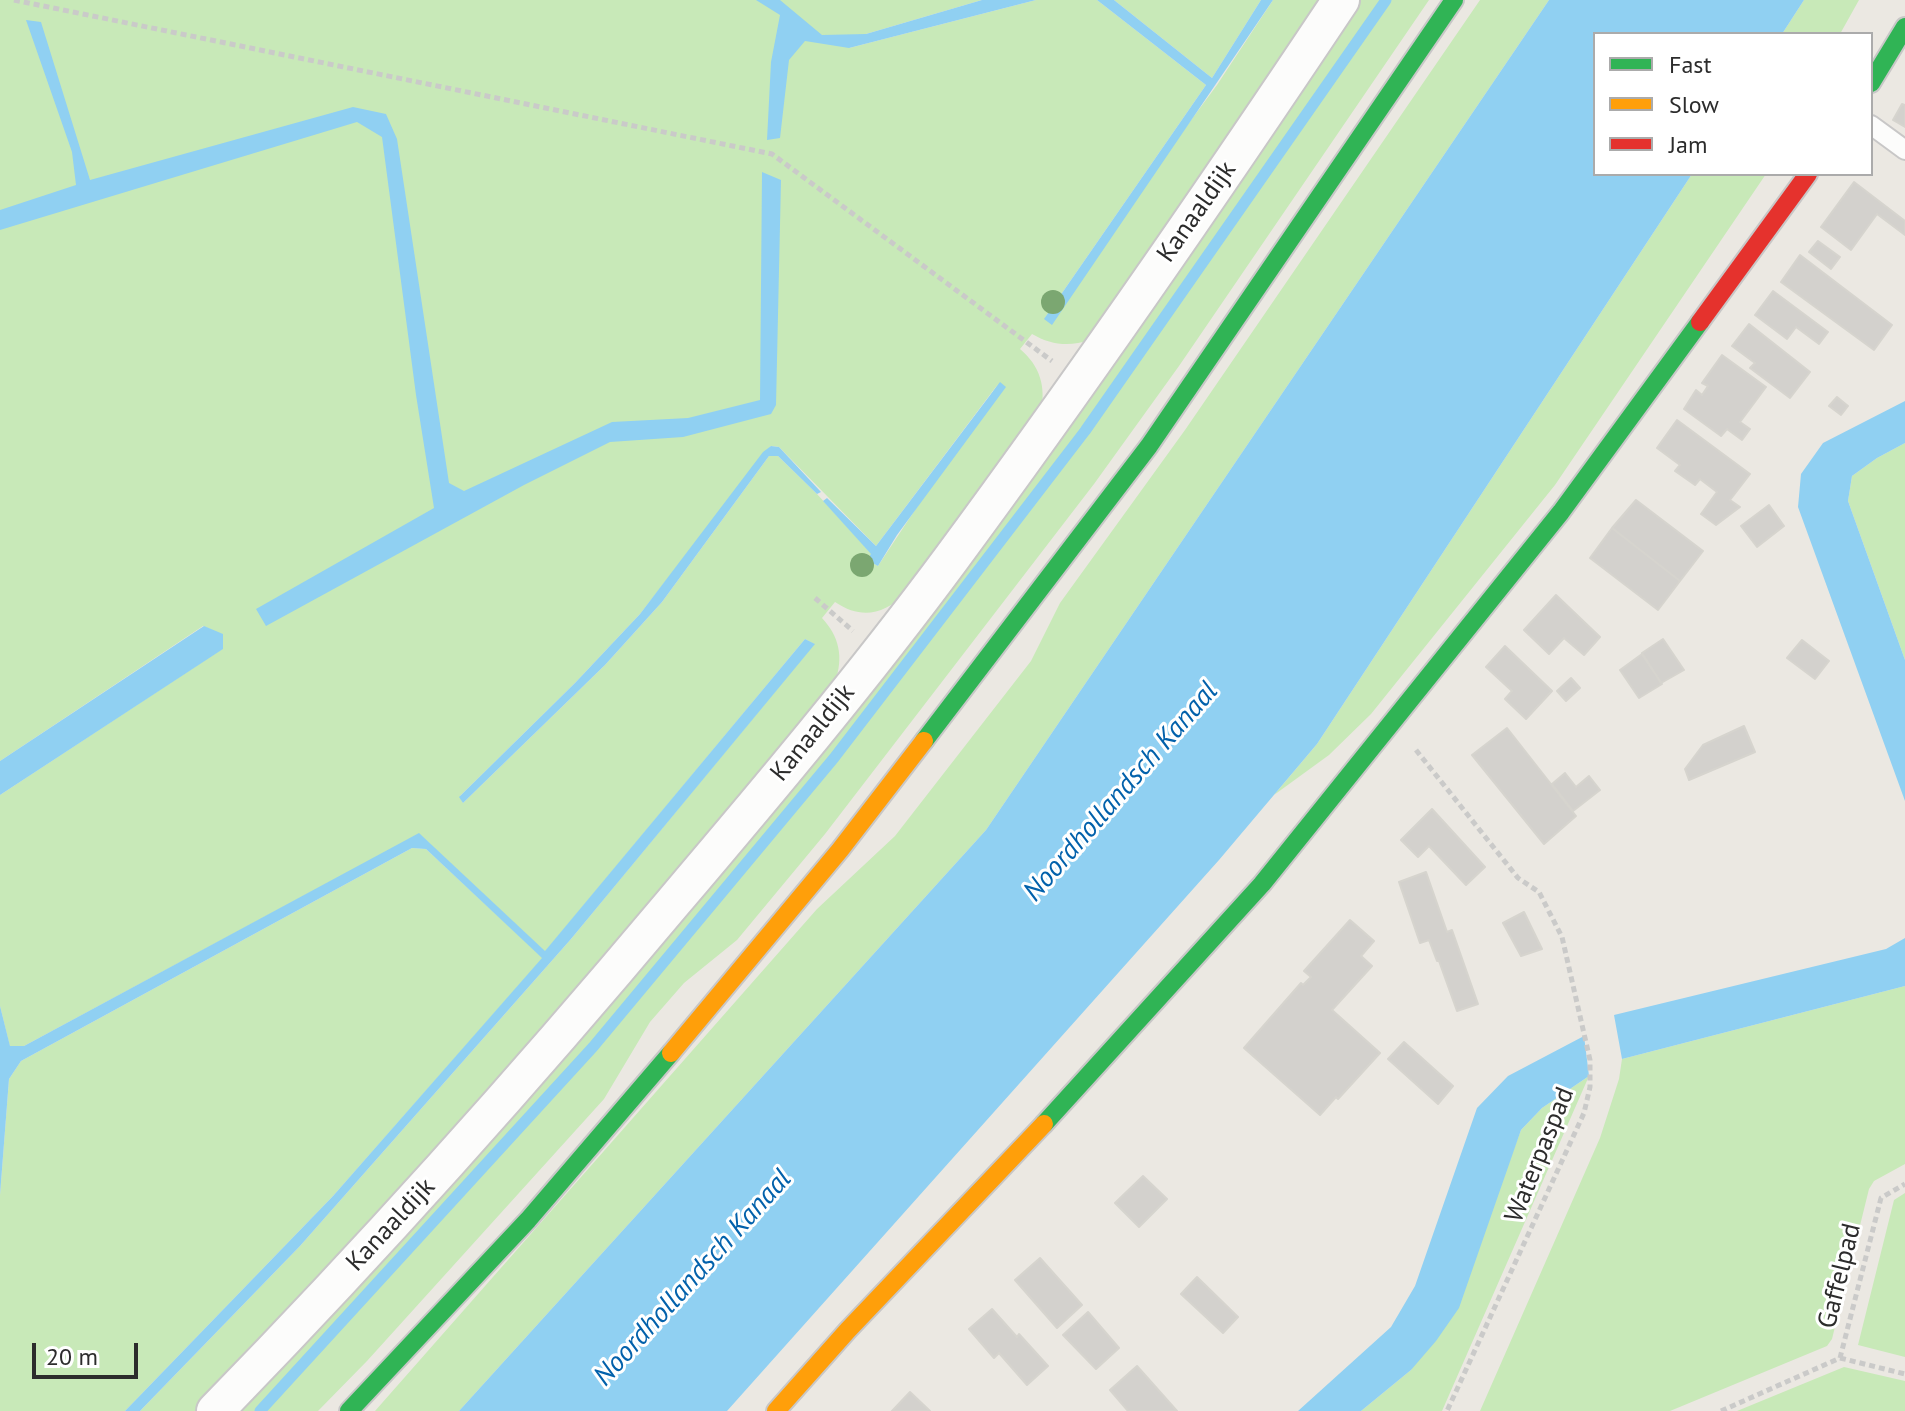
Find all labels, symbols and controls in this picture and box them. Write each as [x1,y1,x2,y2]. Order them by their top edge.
legend [1593,32,1873,176]
text: Fast [1669,49,1712,80]
text: Slow [1669,89,1719,120]
text: Jam [1669,129,1707,160]
street label: Kanaaldijk [1151,156,1243,268]
water label: Noordhollandsch Kanaal [1017,676,1225,908]
street label: Kanaaldijk [764,678,862,788]
street label: Waterpaspad [1499,1083,1581,1227]
water label: Noordhollandsch Kanaal [587,1163,799,1393]
street label: Kanaaldijk [340,1172,442,1278]
street label: Gaffelpad [1812,1220,1868,1332]
scale bar [36,1327,142,1377]
text: 20 m [46,1341,98,1372]

